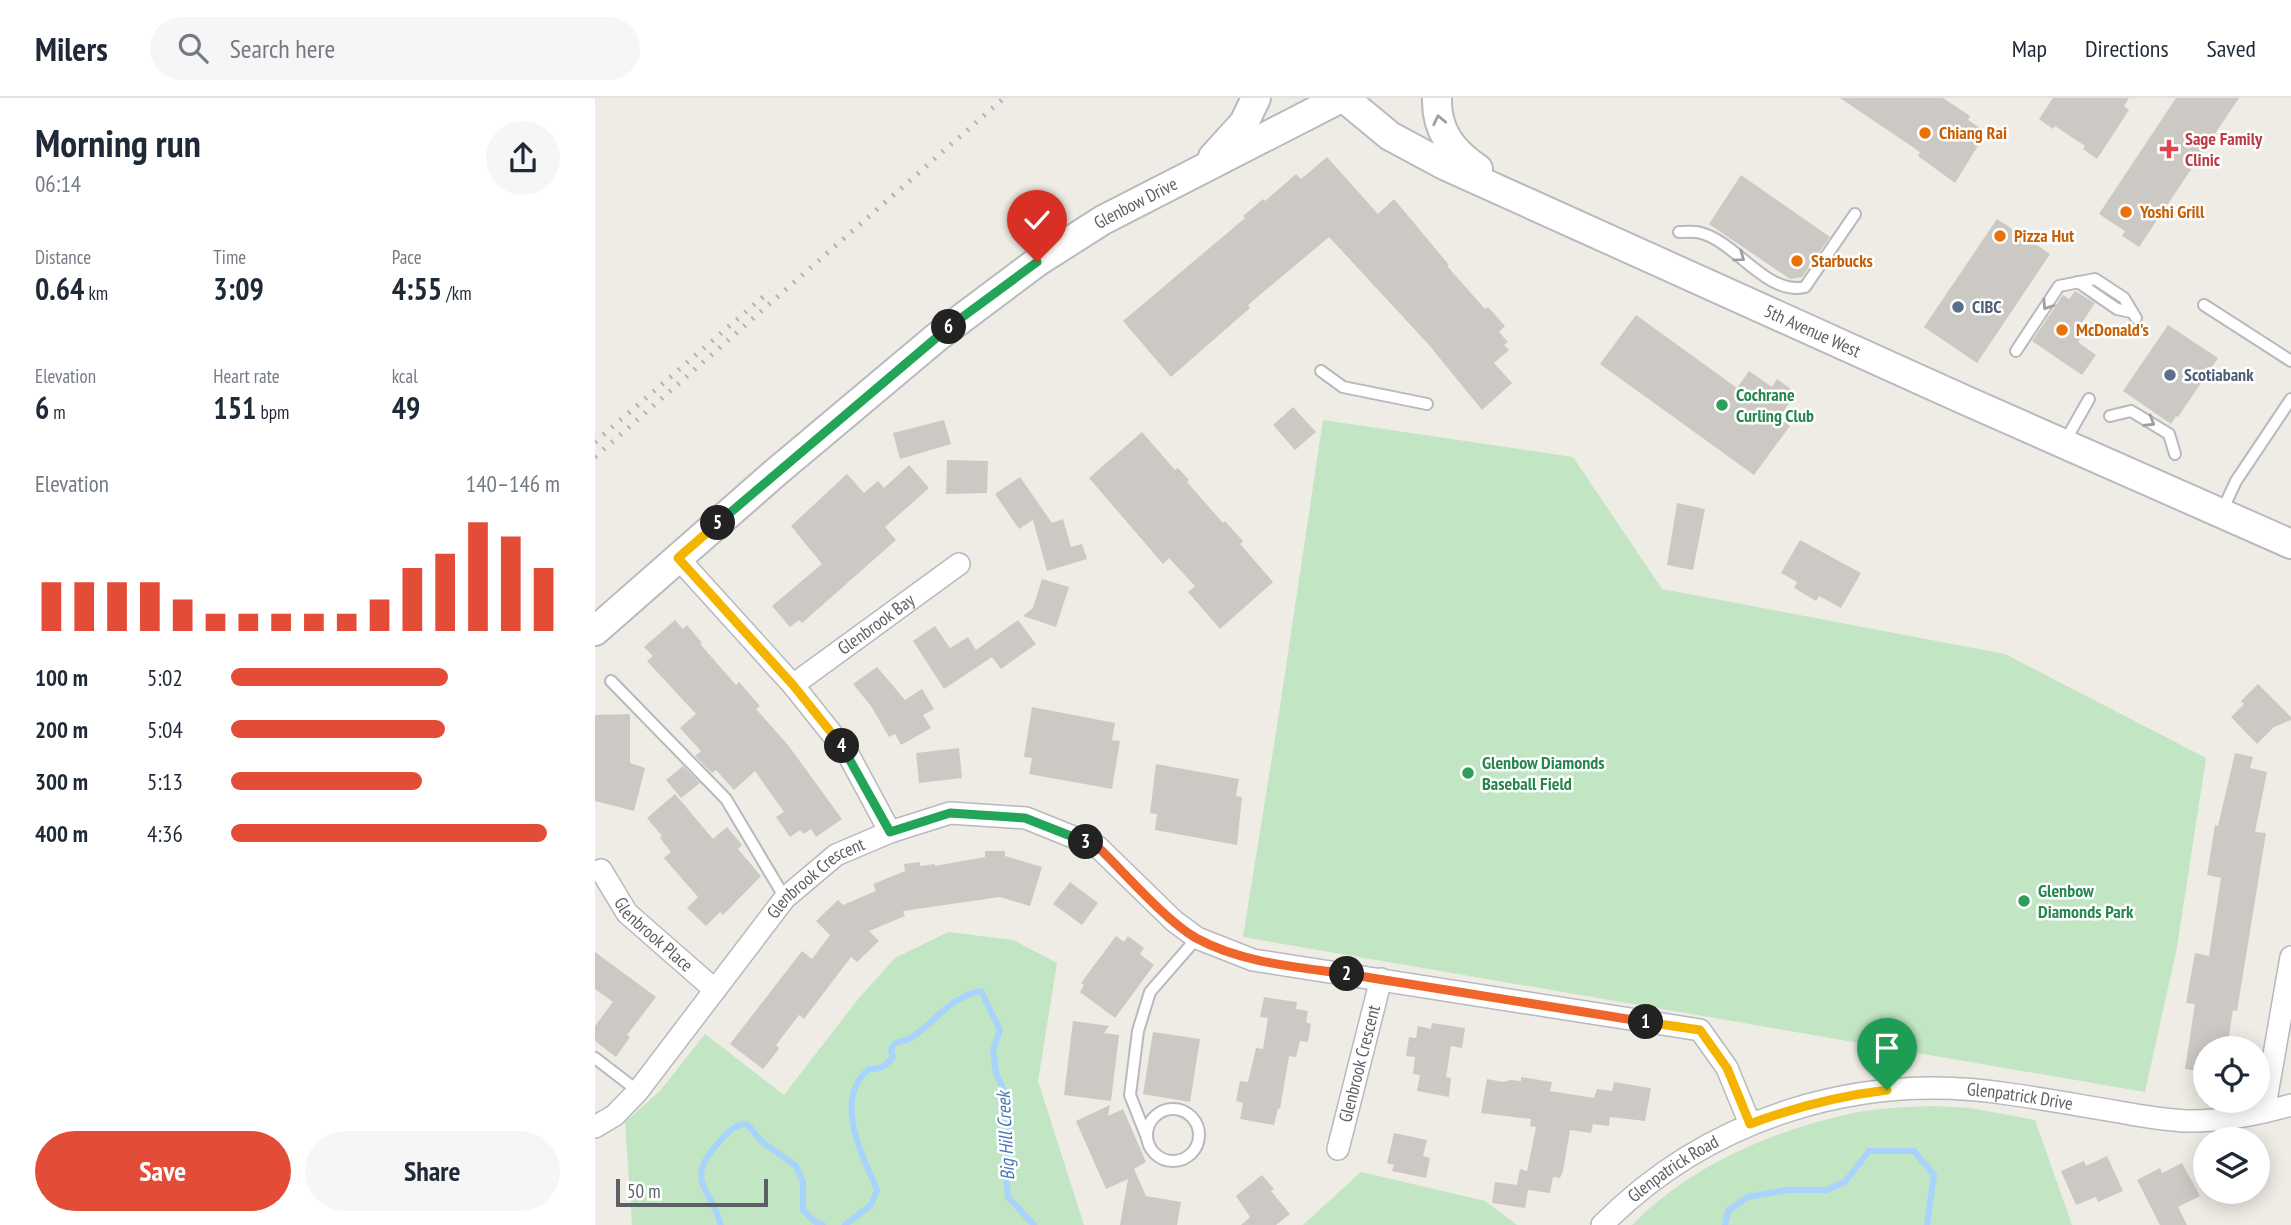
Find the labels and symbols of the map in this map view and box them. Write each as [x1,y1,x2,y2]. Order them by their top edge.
one-way arrow [1433,114,1448,126]
place label: Chiang Rai [1939,121,2007,144]
marker: Chiang Rai [1917,125,1933,141]
place label: Sage Family Clinic [2185,127,2263,171]
marker: Sage Family Clinic [2159,139,2179,159]
street label: Glenbow Drive [1089,172,1181,234]
pin [1007,190,1067,262]
place label: Yoshi Grill [2139,200,2205,223]
marker: Yoshi Grill [2118,204,2134,220]
place label: Pizza Hut [2014,224,2075,247]
marker: Pizza Hut [1992,228,2008,244]
one-way arrow [1732,249,1745,261]
place label: Starbucks [1811,249,1873,272]
marker: Starbucks [1789,253,1805,269]
place label: CIBC [1972,295,2002,318]
one-way arrow [2043,297,2055,310]
street label: 5th Avenue West [1761,299,1864,362]
marker: CIBC [1950,299,1966,315]
pin: 6 [931,310,967,344]
place label: McDonald's [2076,318,2149,341]
marker: McDonald's [2054,322,2070,338]
place label: Scotiabank [2184,363,2254,386]
marker: Scotiabank [2162,367,2178,383]
place label: Cochrane Curling Club [1736,383,1814,427]
marker: Cochrane Curling Club [1714,397,1730,413]
one-way arrow [2142,414,2155,427]
pin: 5 [701,506,735,540]
street label: Glenbrook Bay [833,588,919,660]
pin: 4 [825,728,859,764]
place label: Glenbow Diamonds Baseball Field [1482,751,1605,795]
marker: Glenbow Diamonds Baseball Field [1460,765,1476,781]
pin: 3 [1069,824,1103,860]
street label: Glenbrook Crescent [761,832,868,923]
place label: Glenbow Diamonds Park [2038,879,2134,923]
street label: Glenbrook Place [609,893,698,976]
marker: Glenbow Diamonds Park [2016,893,2032,909]
pin: 2 [1329,956,1365,992]
street label: Glenbrook Crescent [1333,1003,1385,1125]
pin: 1 [1629,1004,1663,1040]
pin [1857,1018,1917,1090]
street label: Glenpatrick Drive [1966,1077,2075,1115]
water label: Big Hill Creek [991,1088,1019,1181]
street label: Glenpatrick Road [1623,1130,1722,1207]
scale bar [616,1176,768,1208]

